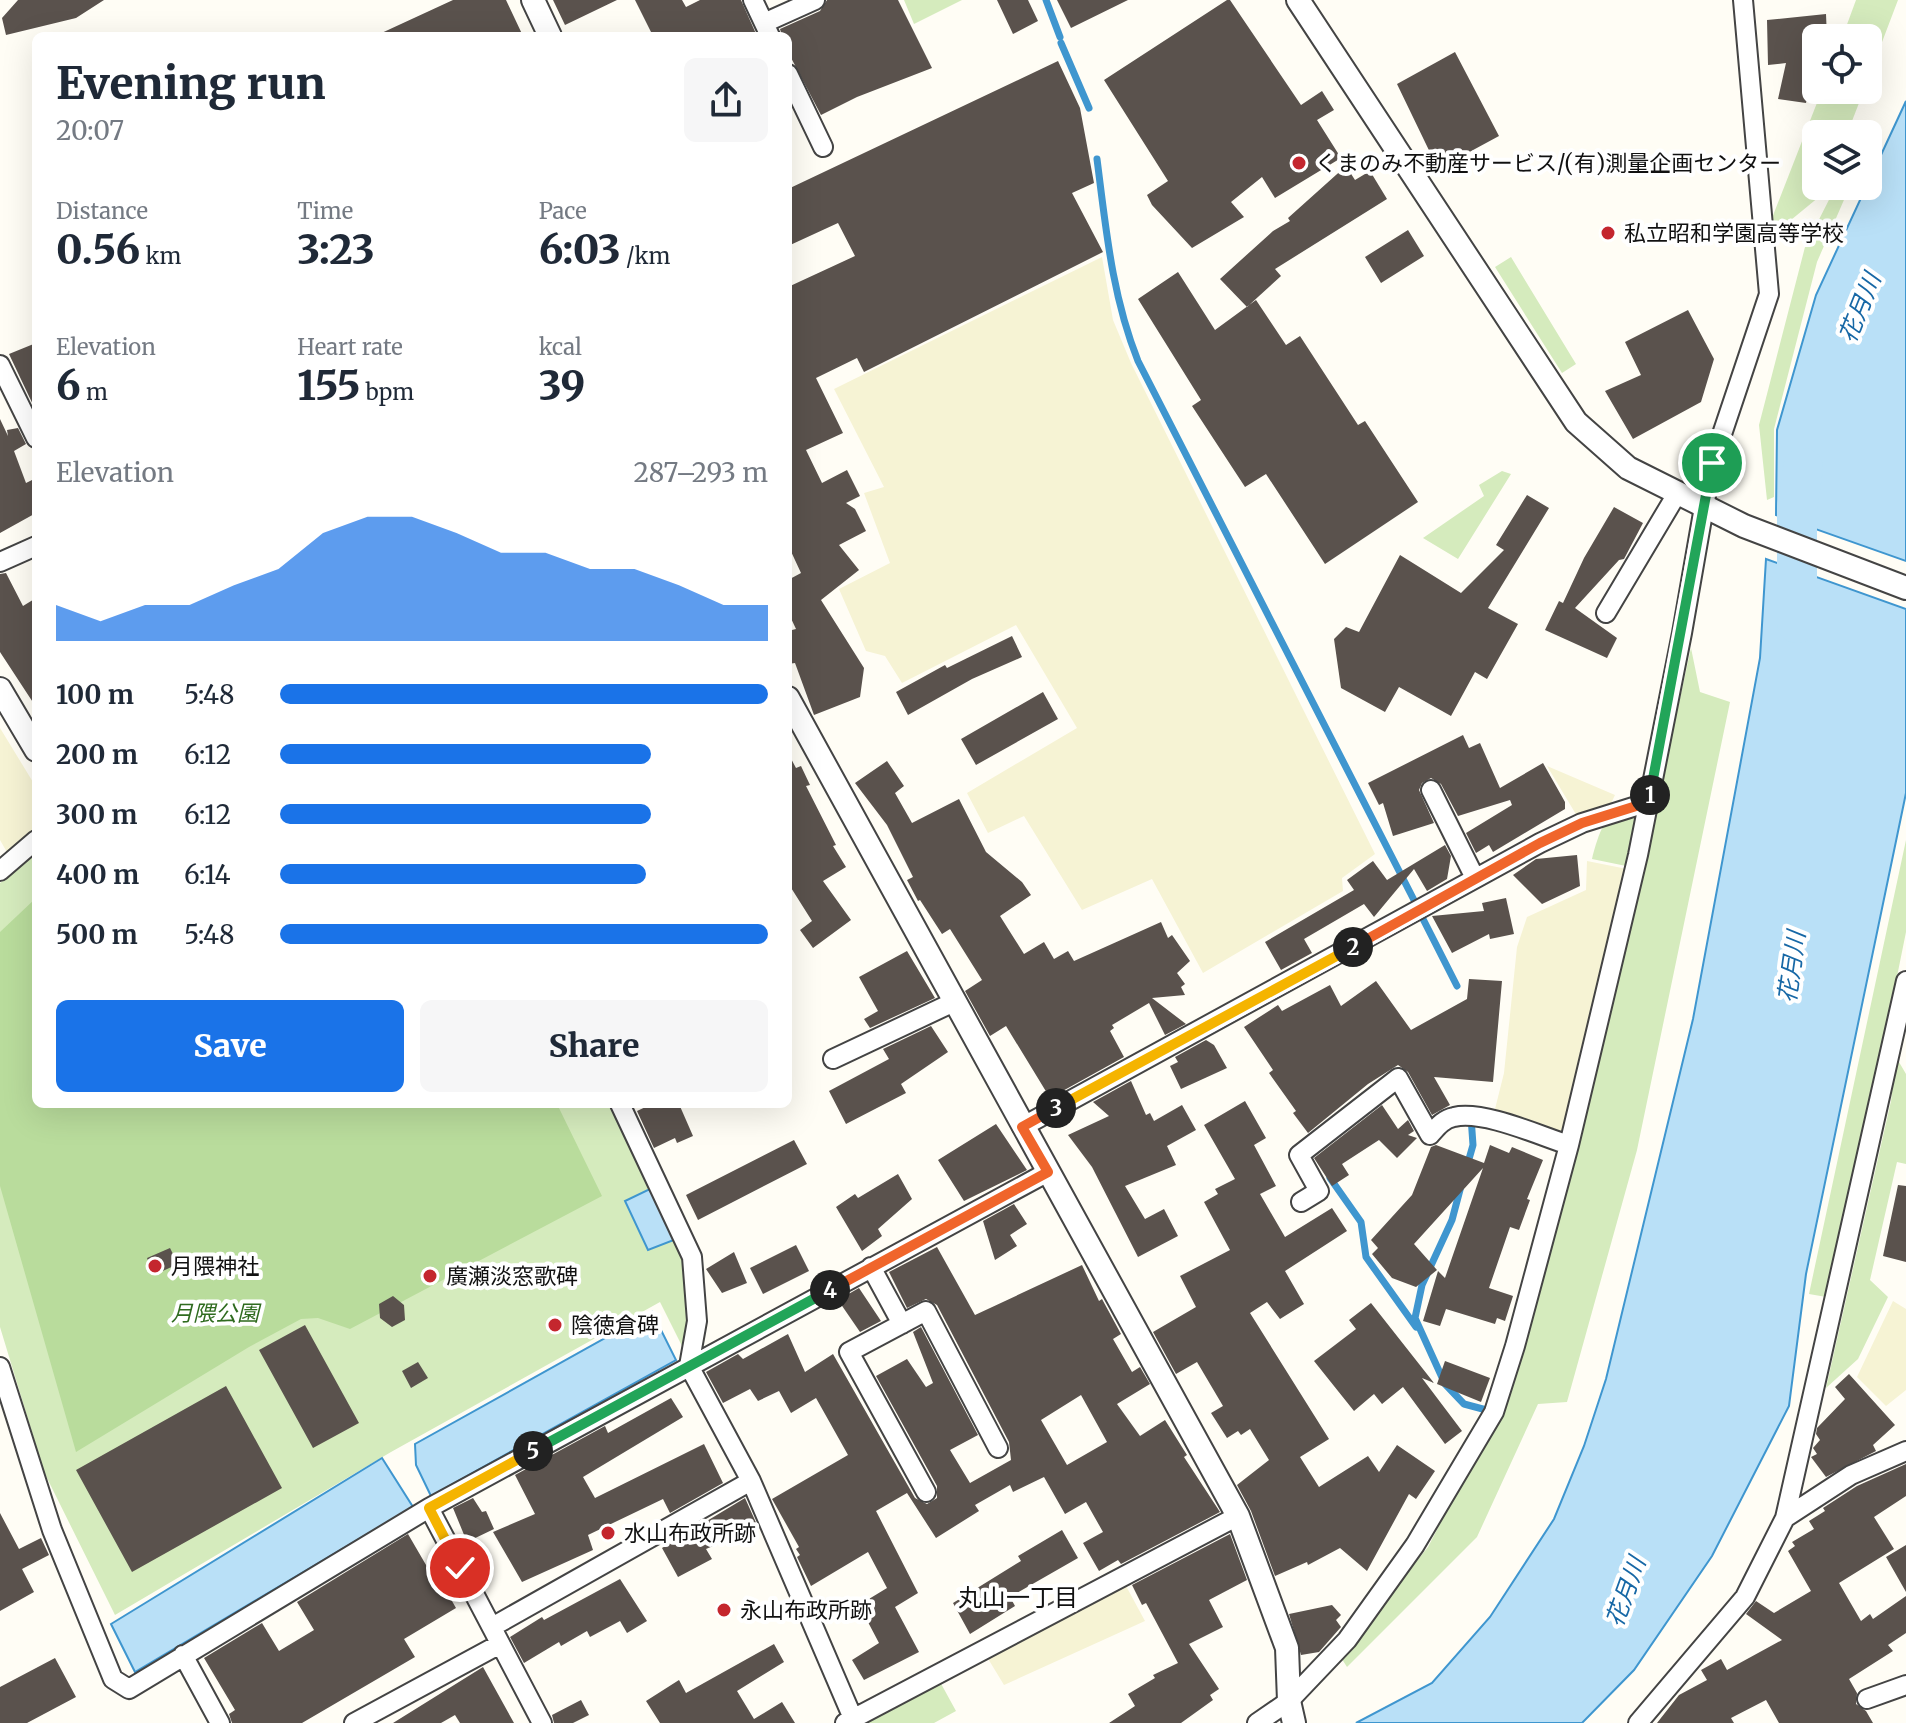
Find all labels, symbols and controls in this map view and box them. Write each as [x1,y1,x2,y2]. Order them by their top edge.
map controls [1802,24,1882,200]
button: locate [1802,24,1882,104]
text: Evening run [56,56,325,111]
button: share [684,58,768,142]
text: 20:07 [56,114,124,147]
button: layers [1802,120,1882,200]
place label: くまのみ不動産サービス/(有)測量企画センター [1315,149,1781,177]
marker: くまのみ不動産サービス/(有)測量企画センター [1290,154,1308,172]
text: Distance [56,197,148,225]
text: Time [297,197,353,225]
text: Pace [539,197,587,225]
place label: 私立昭和学園高等学校 [1624,219,1844,247]
marker: 私立昭和学園高等学校 [1599,224,1617,242]
text: 0.56 [56,225,140,275]
text: 3:23 [297,225,375,275]
text: 6:03 [539,225,621,275]
text: km [140,242,181,270]
text: /km [621,242,670,270]
water label: 花月川 [1832,266,1889,347]
text: Elevation [56,333,156,361]
text: Heart rate [297,333,403,361]
text: kcal [539,333,582,361]
text: 6 [56,361,81,411]
text: 155 [297,361,360,411]
text: 39 [539,361,585,411]
text: m [81,378,108,406]
text: bpm [360,378,414,406]
pin [1678,429,1746,497]
icon: arrive [1690,441,1734,485]
text: Elevation [56,456,174,489]
text: 287–293 m [634,456,768,489]
text: 100 m [56,678,134,711]
text: 5:48 [184,678,234,711]
text: 200 m [56,738,138,771]
text: 6:12 [184,738,231,771]
pin: 1 [1630,775,1670,815]
text: 1 [1645,781,1655,809]
text: 300 m [56,798,137,831]
text: 6:12 [184,798,231,831]
text: 400 m [56,858,139,891]
text: 6:14 [184,858,231,891]
text: 500 m [56,918,138,951]
text: 5:48 [184,918,234,951]
water label: 花月川 [1771,926,1812,1005]
pin: 2 [1333,927,1373,967]
text: 2 [1347,933,1359,961]
button: Save [56,1000,404,1092]
button: Share [420,1000,768,1092]
pin: 3 [1036,1088,1076,1128]
text: 3 [1050,1094,1062,1122]
place label: 月隈神社 [171,1252,259,1280]
marker: 月隈神社 [146,1257,164,1275]
place label: 廣瀬淡窓歌碑 [446,1262,578,1290]
marker: 廣瀬淡窓歌碑 [421,1267,439,1285]
pin: 4 [810,1270,850,1310]
text: 4 [823,1276,837,1304]
park label: 月隈公園 [171,1299,262,1327]
place label: 陰徳倉碑 [571,1311,659,1339]
marker: 陰徳倉碑 [546,1316,564,1334]
pin: 5 [513,1431,553,1471]
text: 5 [527,1437,539,1465]
place label: 水山布政所跡 [624,1519,756,1547]
marker: 水山布政所跡 [599,1524,617,1542]
pin [426,1534,494,1602]
icon: check [438,1546,482,1590]
water label: 花月川 [1599,1550,1653,1631]
district label: 丸山一丁目 [958,1582,1078,1613]
place label: 永山布政所跡 [740,1596,872,1624]
marker: 永山布政所跡 [715,1601,733,1619]

